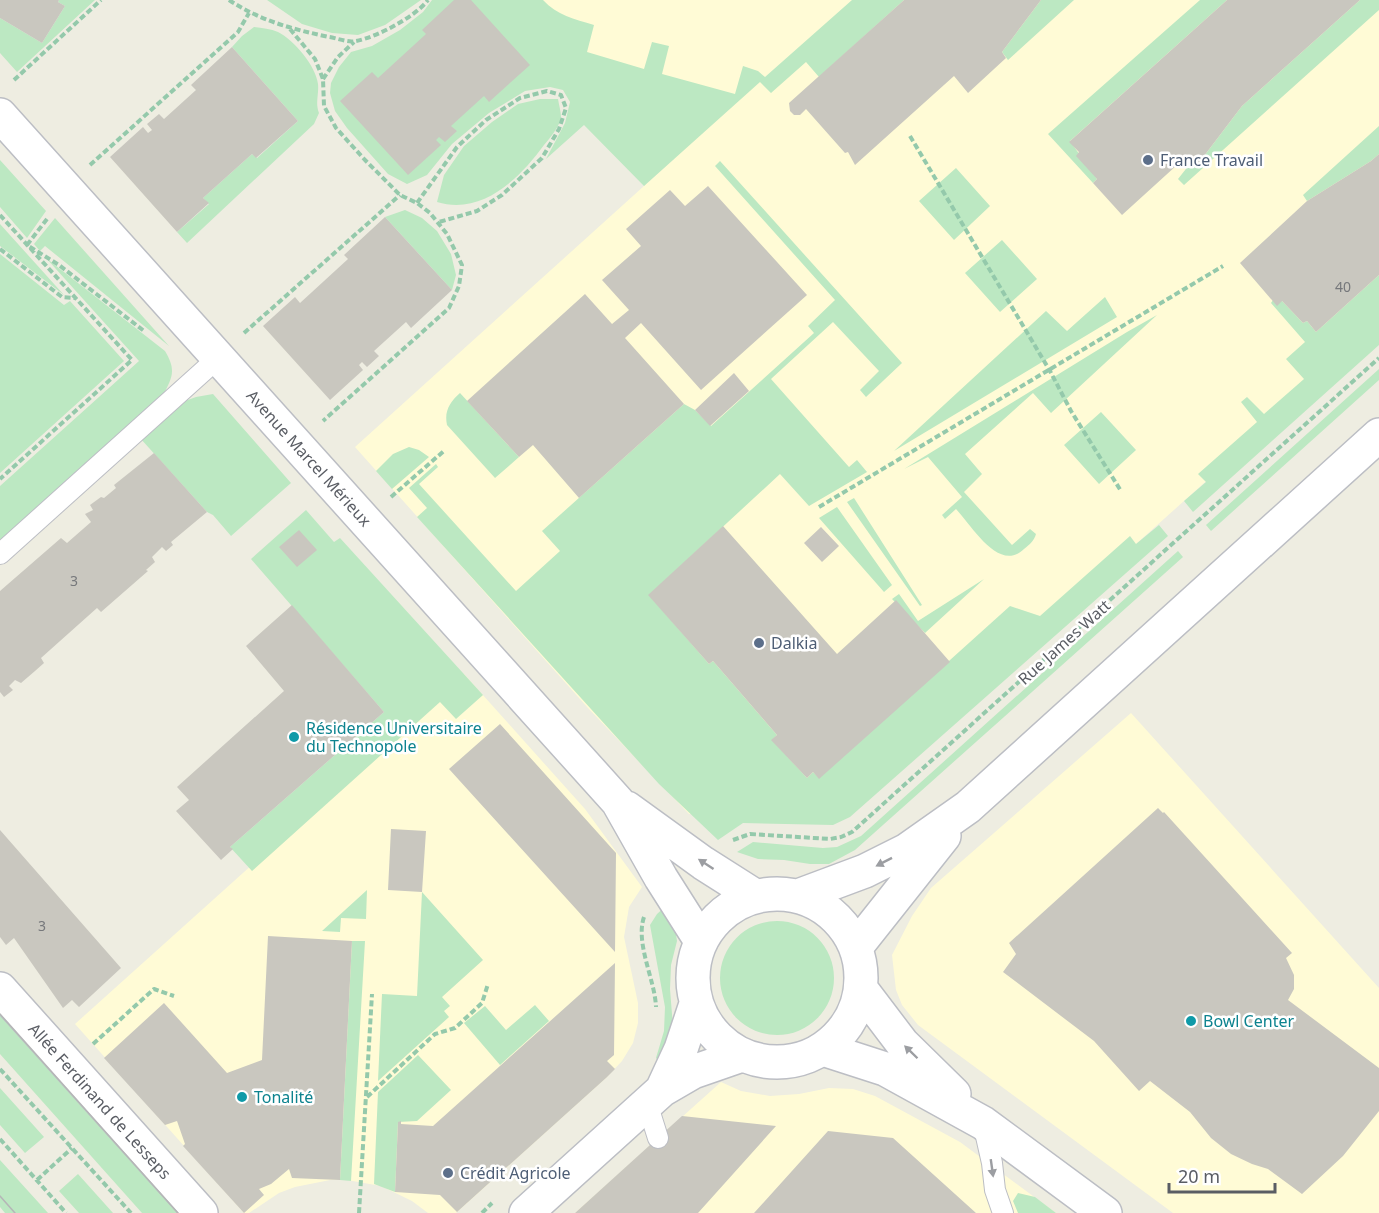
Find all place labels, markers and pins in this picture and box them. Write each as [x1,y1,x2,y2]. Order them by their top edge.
place label: France Travail [1160,149,1263,171]
marker: France Travail [1141,153,1155,167]
place label: Dalkia [771,632,817,654]
marker: Dalkia [752,636,766,650]
place label: Résidence Universitaire du Technopole [306,717,482,757]
marker: Résidence Universitaire du Technopole [287,730,301,744]
place label: Bowl Center [1203,1010,1294,1032]
marker: Bowl Center [1184,1014,1198,1028]
place label: Tonalité [254,1086,313,1108]
marker: Tonalité [235,1090,249,1104]
place label: Crédit Agricole [460,1162,571,1184]
marker: Crédit Agricole [441,1166,455,1180]

